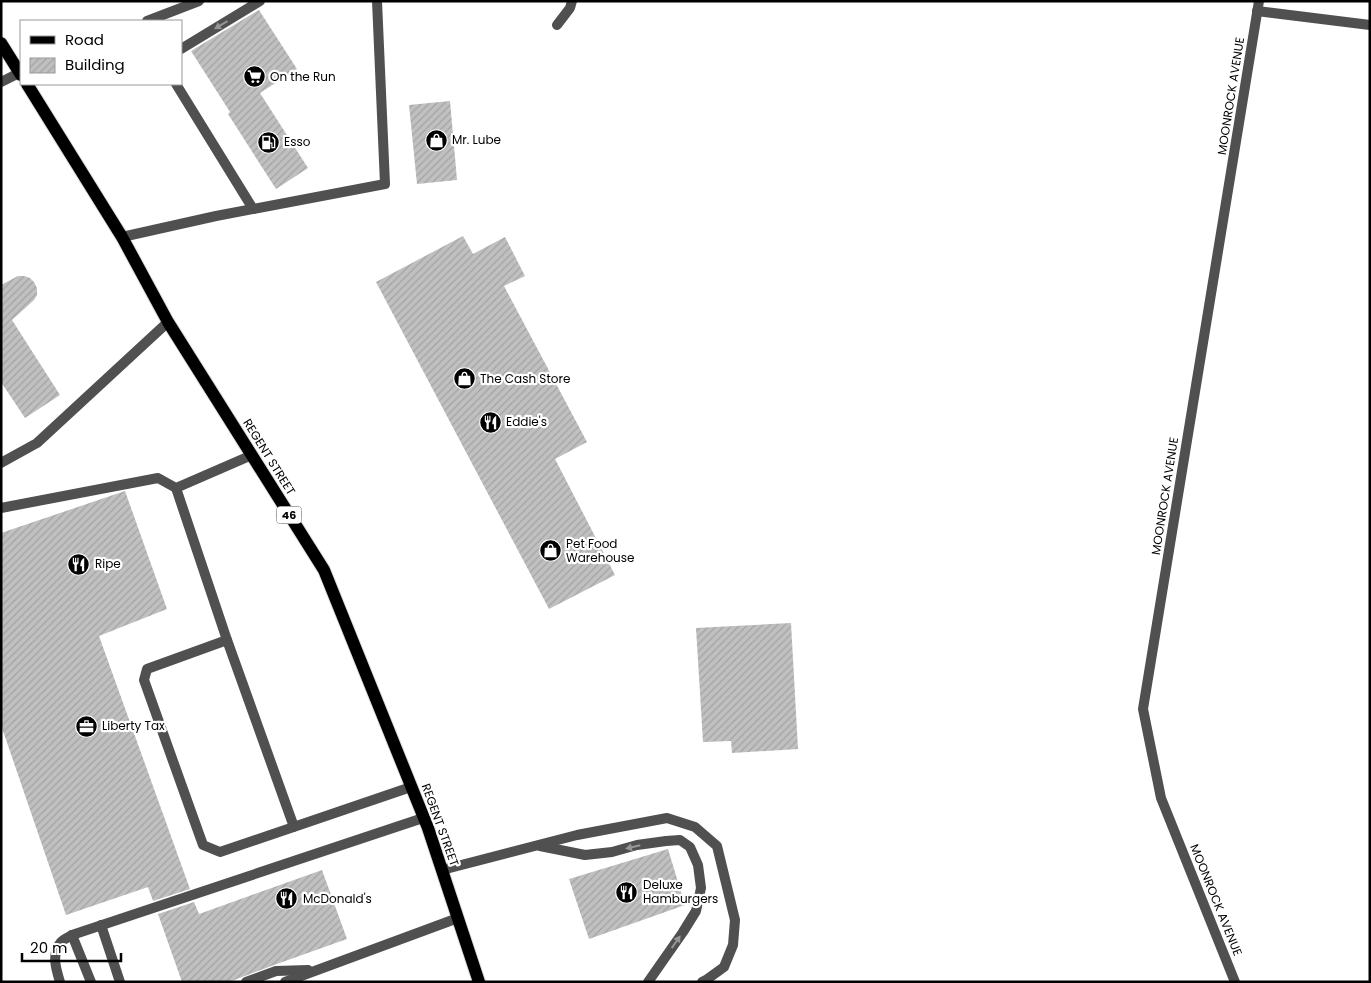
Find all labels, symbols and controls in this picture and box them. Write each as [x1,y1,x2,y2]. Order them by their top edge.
legend [20,20,182,85]
one-way arrow [214,20,227,29]
text: Road [65,29,104,50]
street label: MOONROCK AVENUE [1213,36,1248,156]
text: Building [65,54,125,75]
supermarket icon: On the Run [242,65,266,89]
place label: On the Run [270,68,336,85]
shop icon: Mr. Lube [424,128,448,152]
fuel station icon: Esso [256,130,280,154]
place label: Mr. Lube [452,131,501,148]
place label: Esso [284,133,311,150]
shop icon: The Cash Store [452,367,476,391]
place label: The Cash Store [480,370,570,387]
restaurant icon: Eddie's [478,410,502,434]
place label: Eddie's [506,413,547,430]
street label: REGENT STREET [239,415,300,498]
street label: MOONROCK AVENUE [1147,436,1182,556]
road number: 46 [276,506,302,524]
place label: Pet Food Warehouse [566,535,635,566]
shop icon: Pet Food Warehouse [538,539,562,563]
restaurant icon: Ripe [67,552,91,576]
place label: Ripe [95,555,121,572]
office icon: Liberty Tax [74,714,98,738]
place label: Liberty Tax [102,717,165,734]
street label: REGENT STREET [418,781,463,869]
street label: MOONROCK AVENUE [1186,841,1247,958]
one-way arrow [626,843,641,851]
place label: Deluxe Hamburgers [643,876,718,907]
restaurant icon: Deluxe Hamburgers [615,880,639,904]
restaurant icon: McDonald's [275,887,299,911]
place label: McDonald's [303,890,372,907]
scale bar [22,930,121,962]
one-way arrow [671,935,681,949]
text: 20 m [30,937,68,958]

